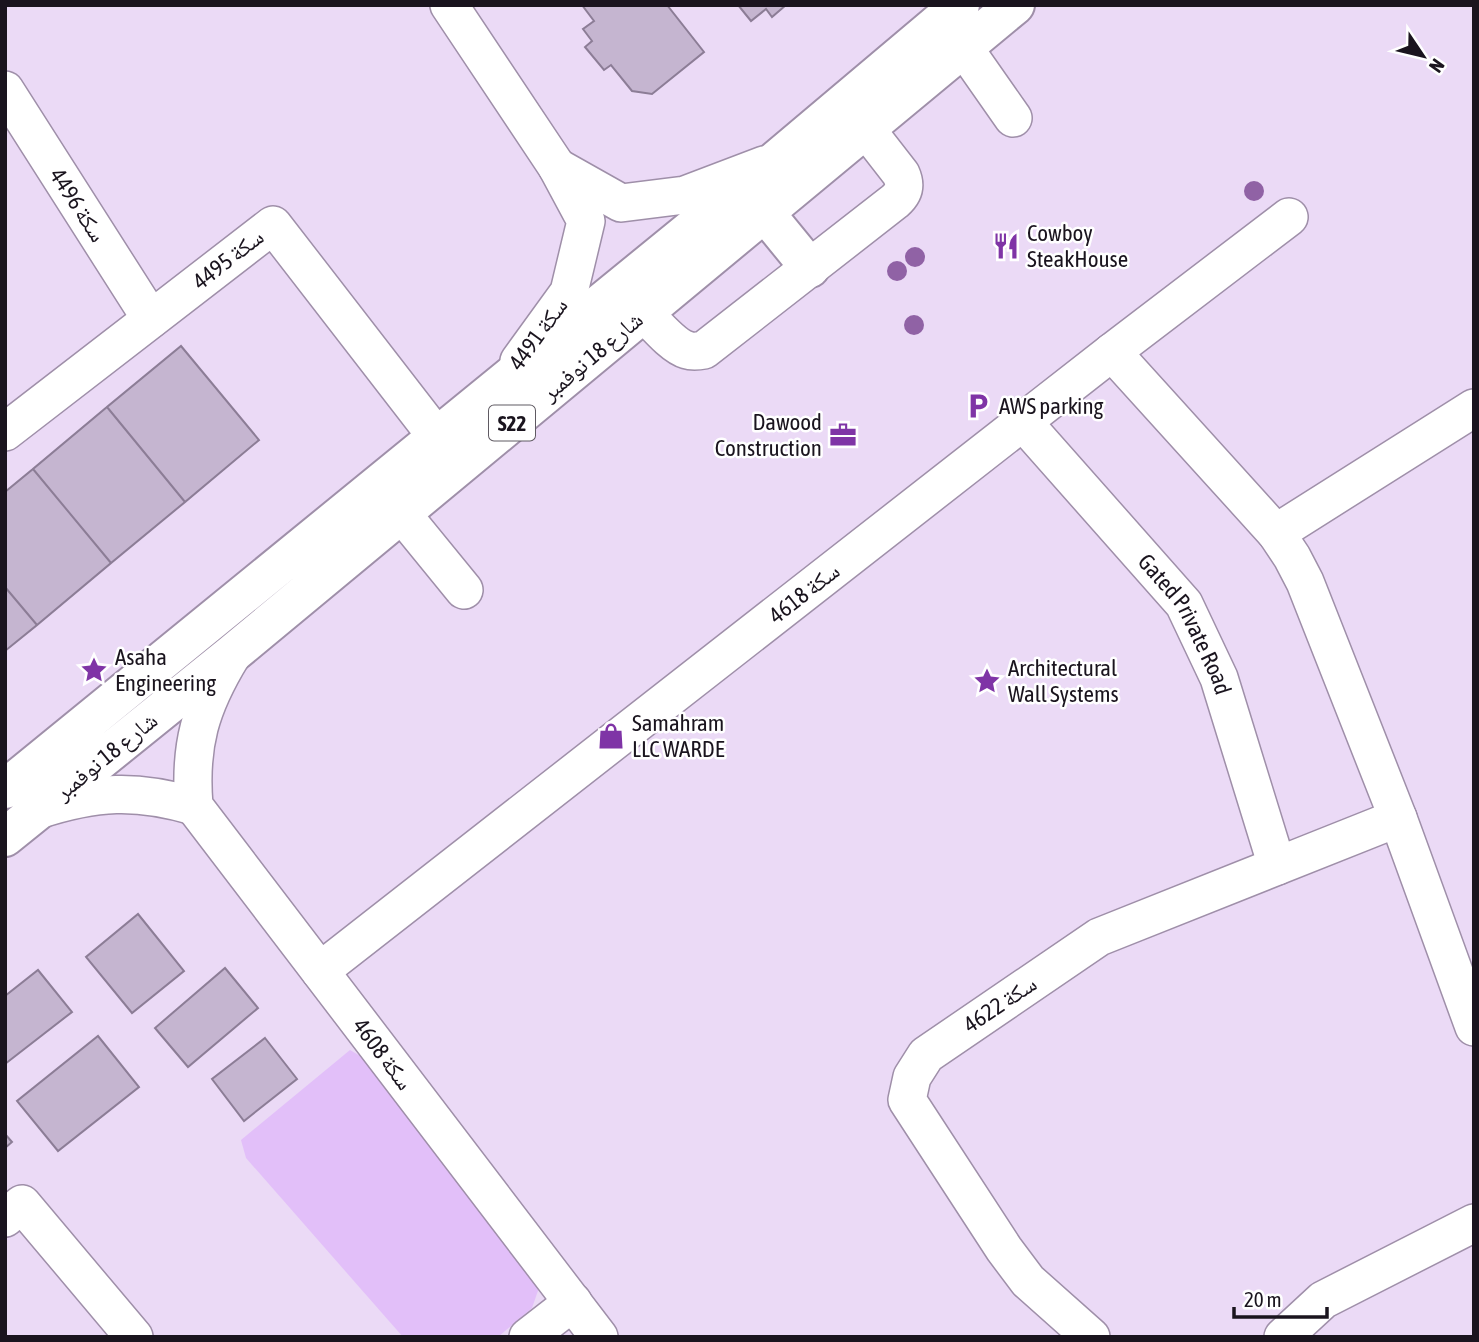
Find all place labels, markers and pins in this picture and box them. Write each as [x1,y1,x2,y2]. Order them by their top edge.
place label: Cowboy SteakHouse [1027,220,1128,272]
restaurant icon: Cowboy SteakHouse [991,231,1021,261]
parking icon: AWS parking [963,391,993,421]
place label: AWS parking [999,393,1104,419]
place label: Dawood Construction [715,409,822,461]
office icon: Dawood Construction [828,420,858,450]
place label: Asaha Engineering [115,644,216,696]
place icon: Asaha Engineering [79,655,109,685]
place label: Architectural Wall Systems [1008,655,1119,707]
place icon: Architectural Wall Systems [972,666,1002,696]
place label: Samahram LLC WARDE [632,710,725,762]
shop icon: Samahram LLC WARDE [596,721,626,751]

